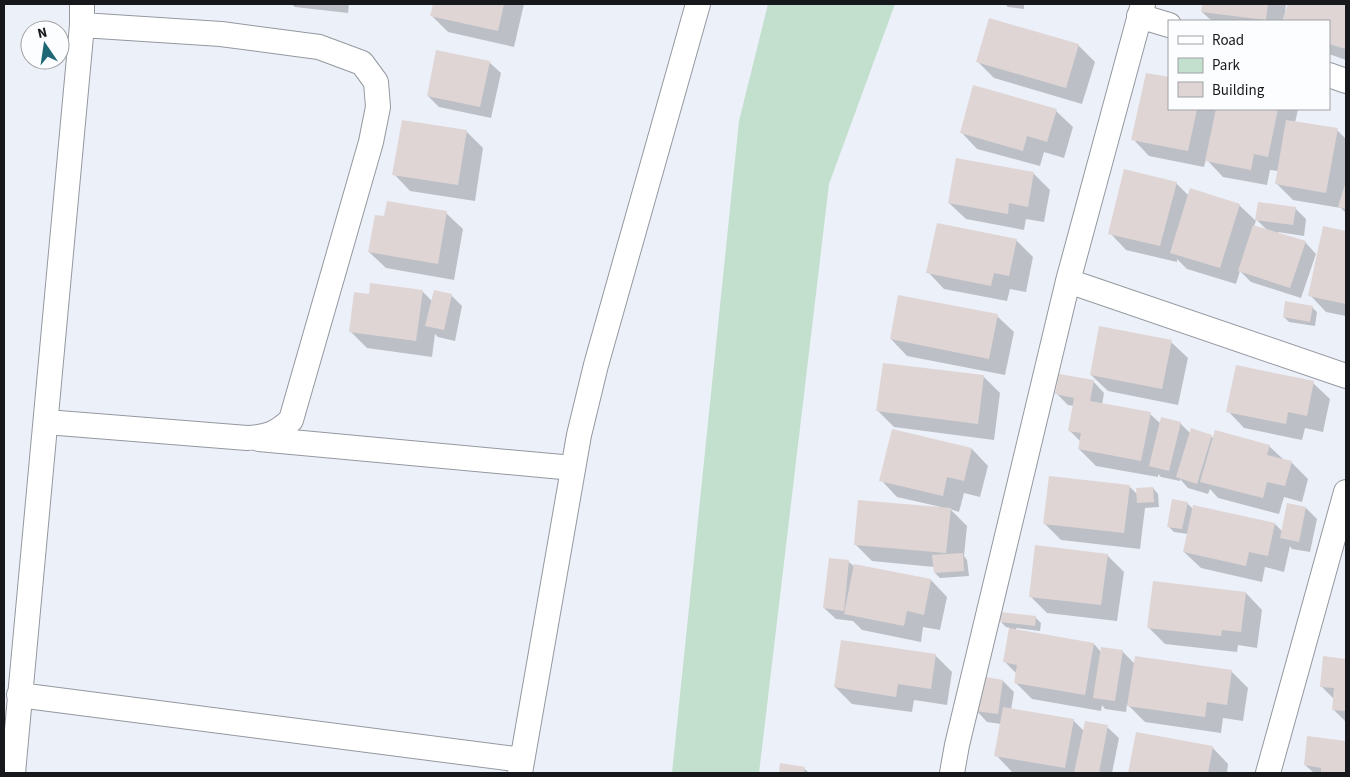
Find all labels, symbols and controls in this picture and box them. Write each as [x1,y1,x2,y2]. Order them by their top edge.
north arrow [20,20,70,70]
legend [1168,20,1330,110]
text: N [36,23,49,44]
text: Road [1212,30,1244,51]
text: Park [1212,55,1241,76]
text: Building [1212,80,1265,101]

